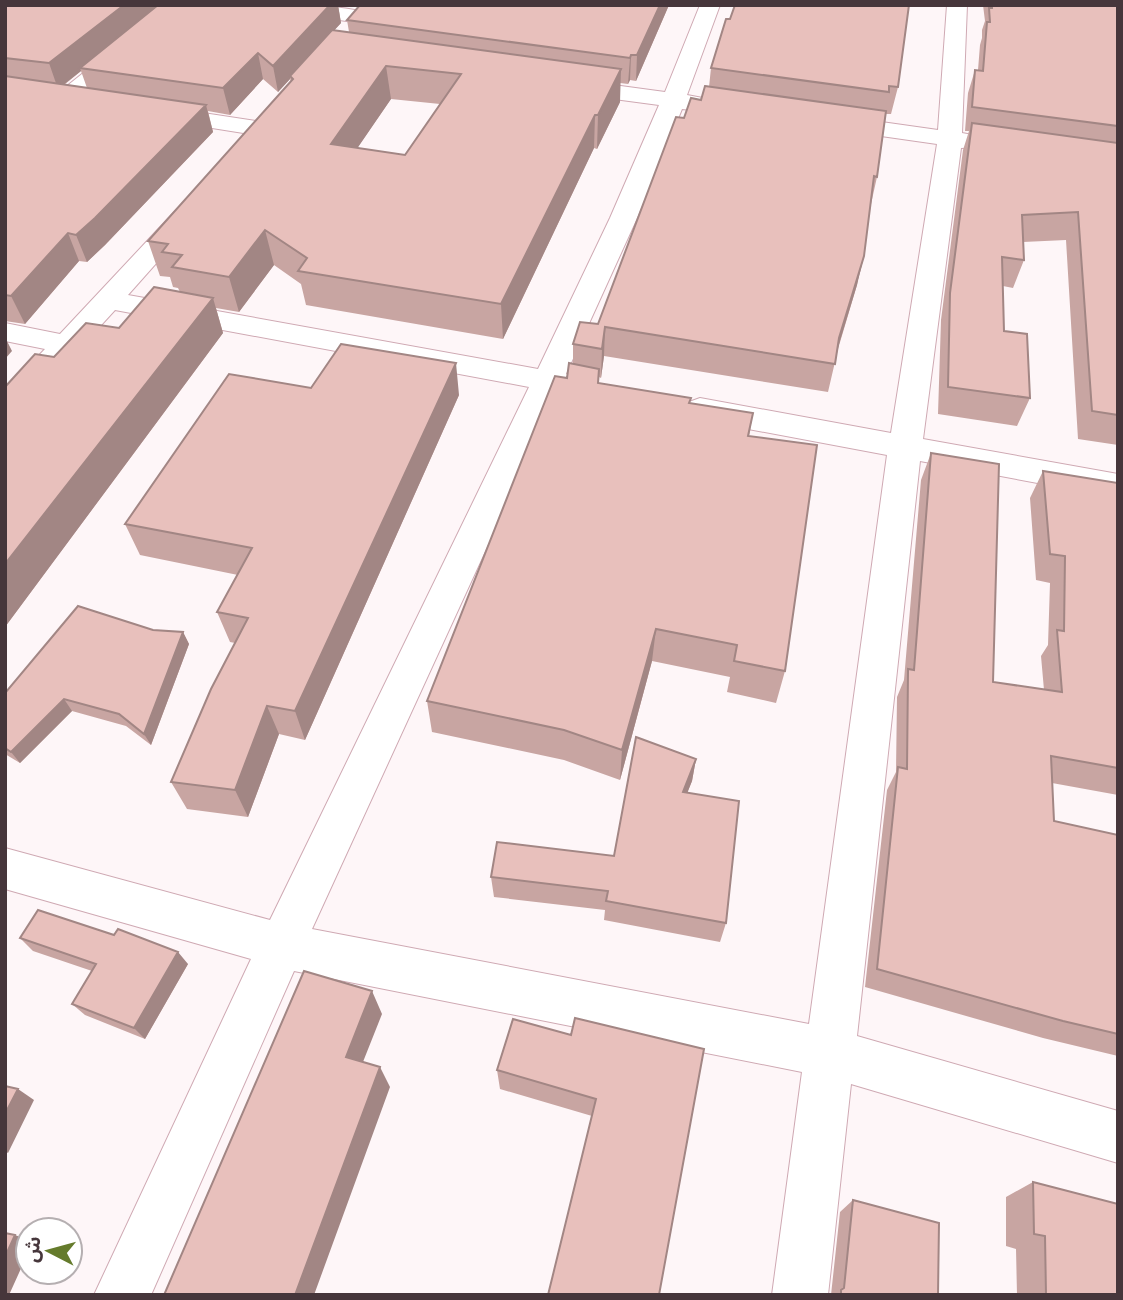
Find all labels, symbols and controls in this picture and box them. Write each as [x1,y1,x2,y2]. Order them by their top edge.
north arrow [14,1216,84,1286]
text: ش [19,1235,47,1264]

